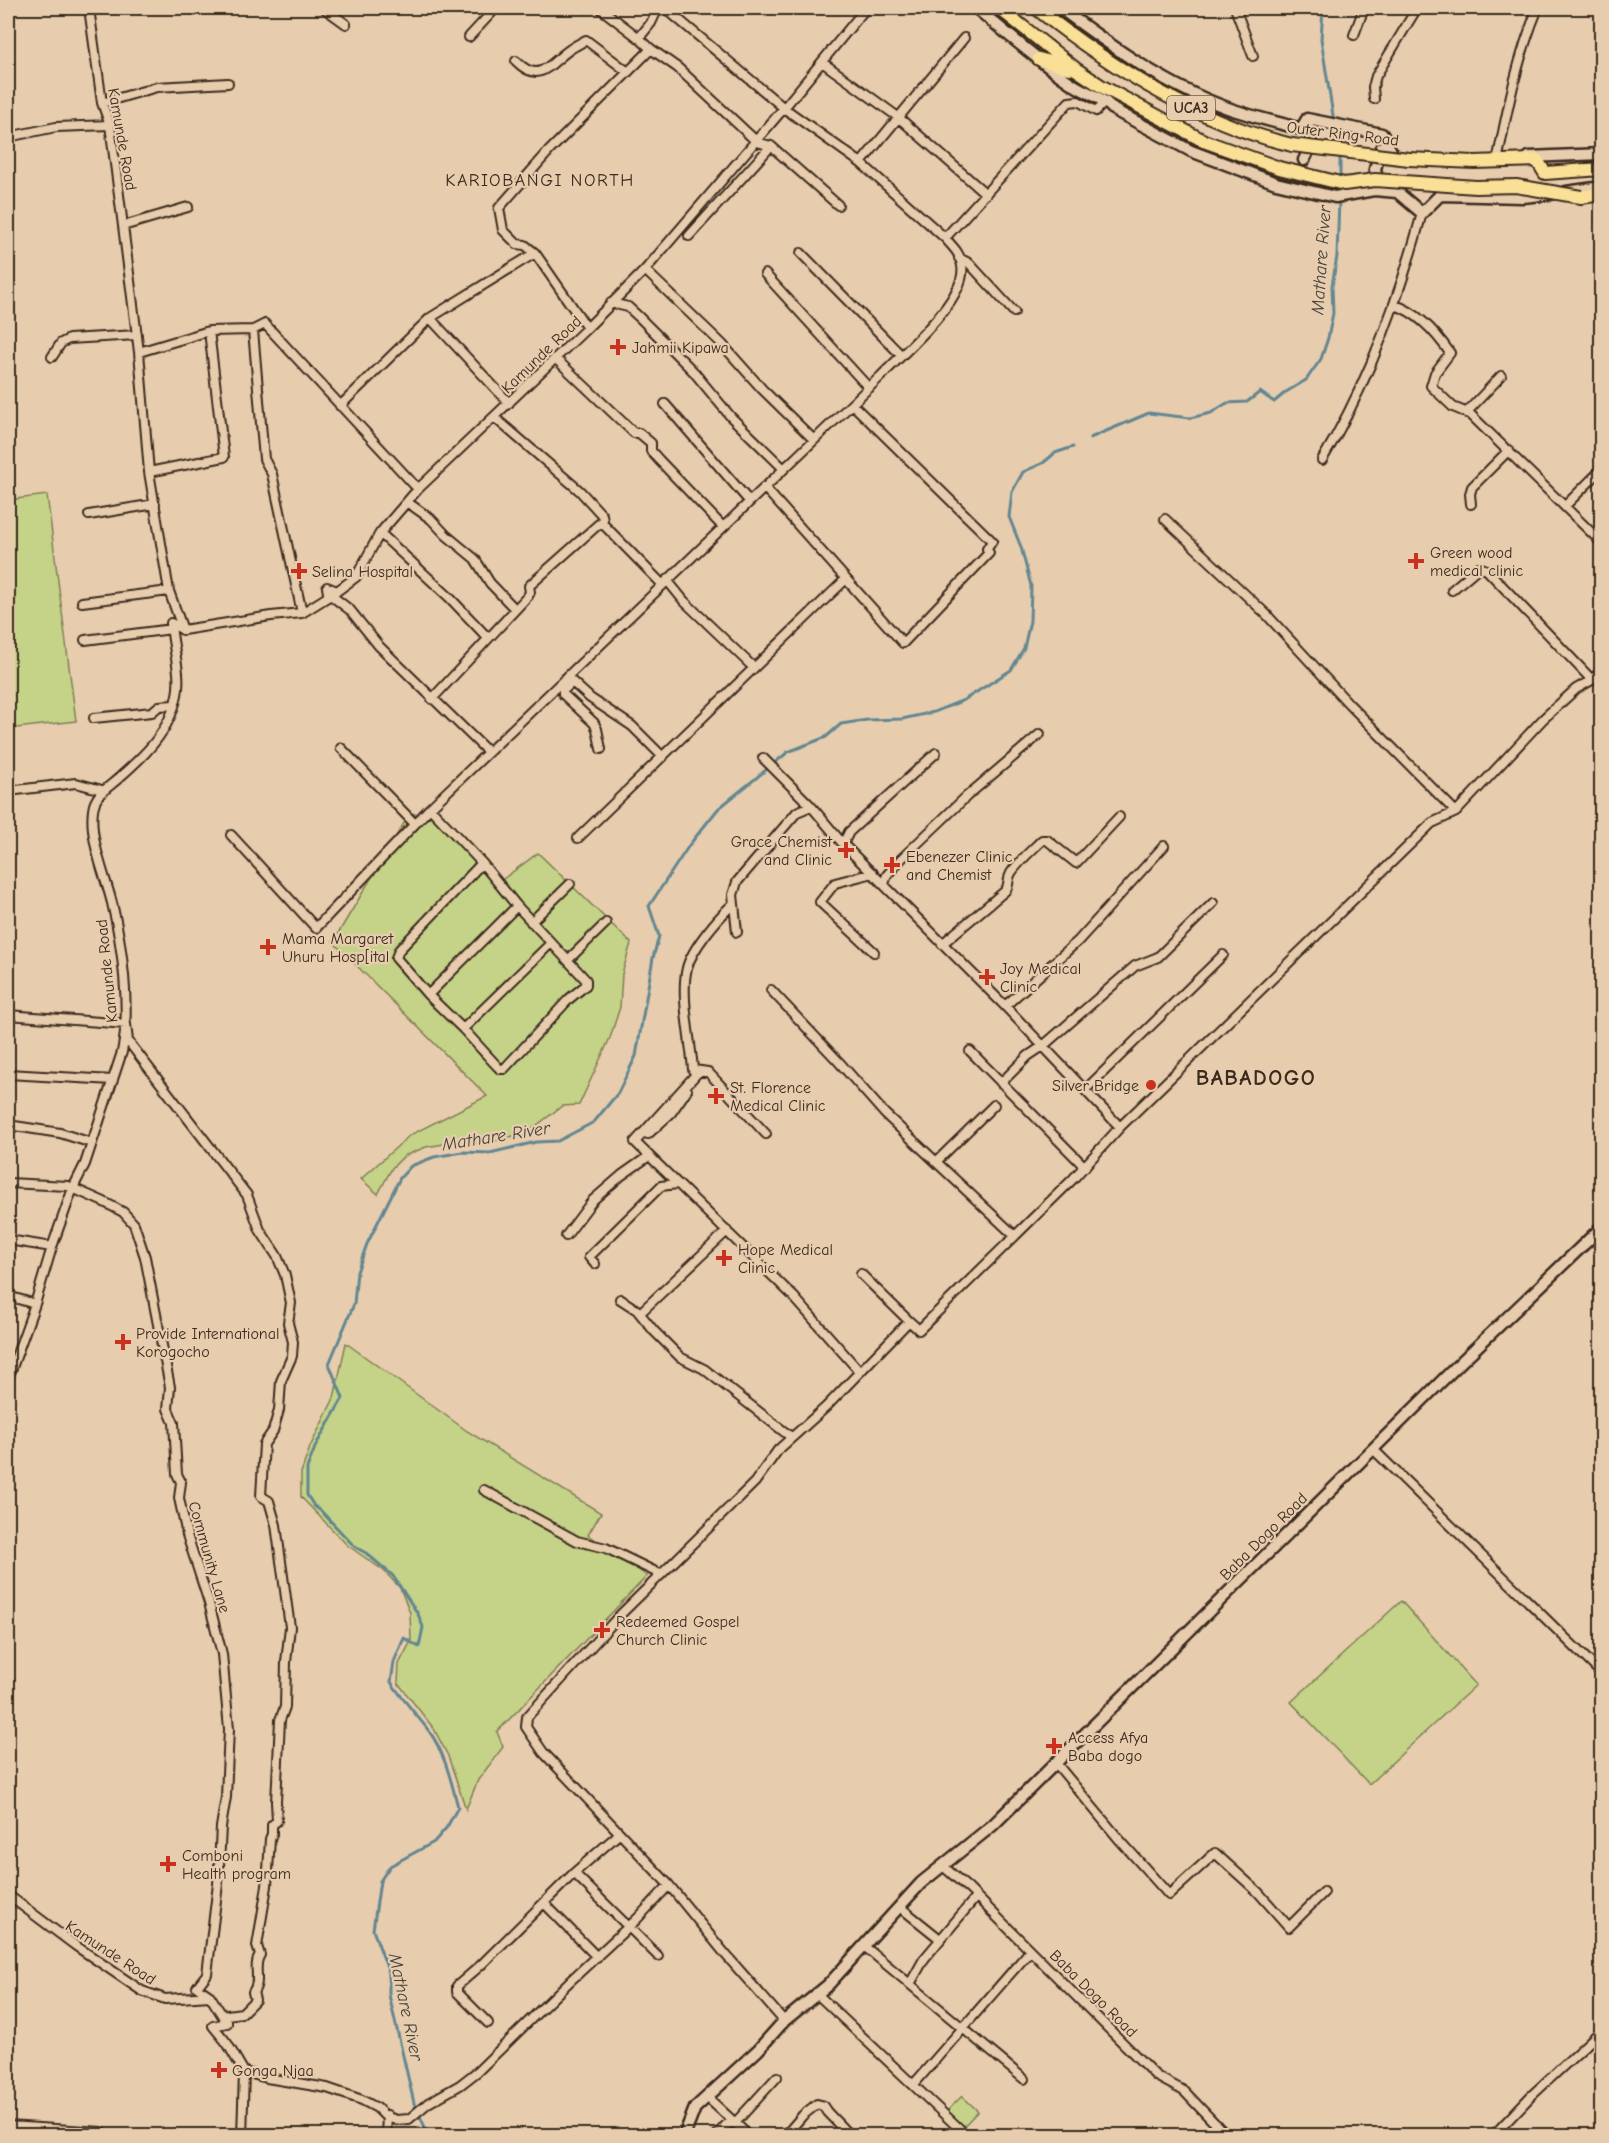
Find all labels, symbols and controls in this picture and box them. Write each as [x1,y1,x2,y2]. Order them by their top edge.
street label: Kamunde Road [104,86,140,192]
road number: UCA3 [1167,96,1215,120]
street label: Outer Ring Road [1286,118,1400,150]
district label: KARIOBANGI NORTH [445,170,635,191]
water label: Mathare River [1307,204,1336,316]
street label: Kamunde Road [498,312,585,397]
marker: Jahmii Kipawa [609,338,627,356]
place label: Jahmii Kipawa [632,339,729,357]
place label: Green wood medical clinic [1430,544,1524,580]
marker: Green wood medical clinic [1407,552,1425,570]
marker: Selina Hospital [290,562,308,580]
place label: Selina Hospital [312,563,413,581]
place label: Grace Chemist and Clinic [731,833,832,869]
marker: Grace Chemist and Clinic [837,841,855,859]
place label: Ebenezer Clinic and Chemist [906,848,1013,884]
marker: Ebenezer Clinic and Chemist [883,856,901,874]
street label: Kamunde Road [93,918,121,1023]
place label: Mama Margaret Uhuru Hosp[ital [282,930,394,966]
marker: Mama Margaret Uhuru Hosp[ital [259,938,277,956]
place label: Joy Medical Clinic [1000,960,1081,996]
marker: Joy Medical Clinic [978,968,996,986]
district label: BABADOGO [1196,1065,1316,1091]
place label: Silver Bridge [1052,1077,1139,1095]
marker: Silver Bridge [1144,1078,1158,1092]
place label: St. Florence Medical Clinic [730,1079,826,1115]
marker: St. Florence Medical Clinic [707,1087,725,1105]
water label: Mathare River [440,1117,552,1156]
place label: Hope Medical Clinic [738,1241,833,1277]
marker: Hope Medical Clinic [715,1249,733,1267]
place label: Provide International Korogocho [136,1325,279,1361]
marker: Provide International Korogocho [114,1333,132,1351]
street label: Baba Dogo Road [1216,1489,1311,1584]
street label: Community Lane [184,1499,234,1615]
place label: Redeemed Gospel Church Clinic [616,1613,739,1649]
marker: Redeemed Gospel Church Clinic [593,1621,611,1639]
place label: Access Afya Baba dogo [1068,1729,1148,1765]
marker: Access Afya Baba dogo [1045,1737,1063,1755]
place label: Comboni Health program [182,1847,291,1883]
marker: Comboni Health program [159,1855,177,1873]
street label: Kamunde Road [62,1917,159,1989]
street label: Baba Dogo Road [1046,1946,1141,2041]
water label: Mathare River [384,1951,427,2064]
marker: Gonga Njaa [210,2061,228,2079]
place label: Gonga Njaa [232,2062,314,2080]

